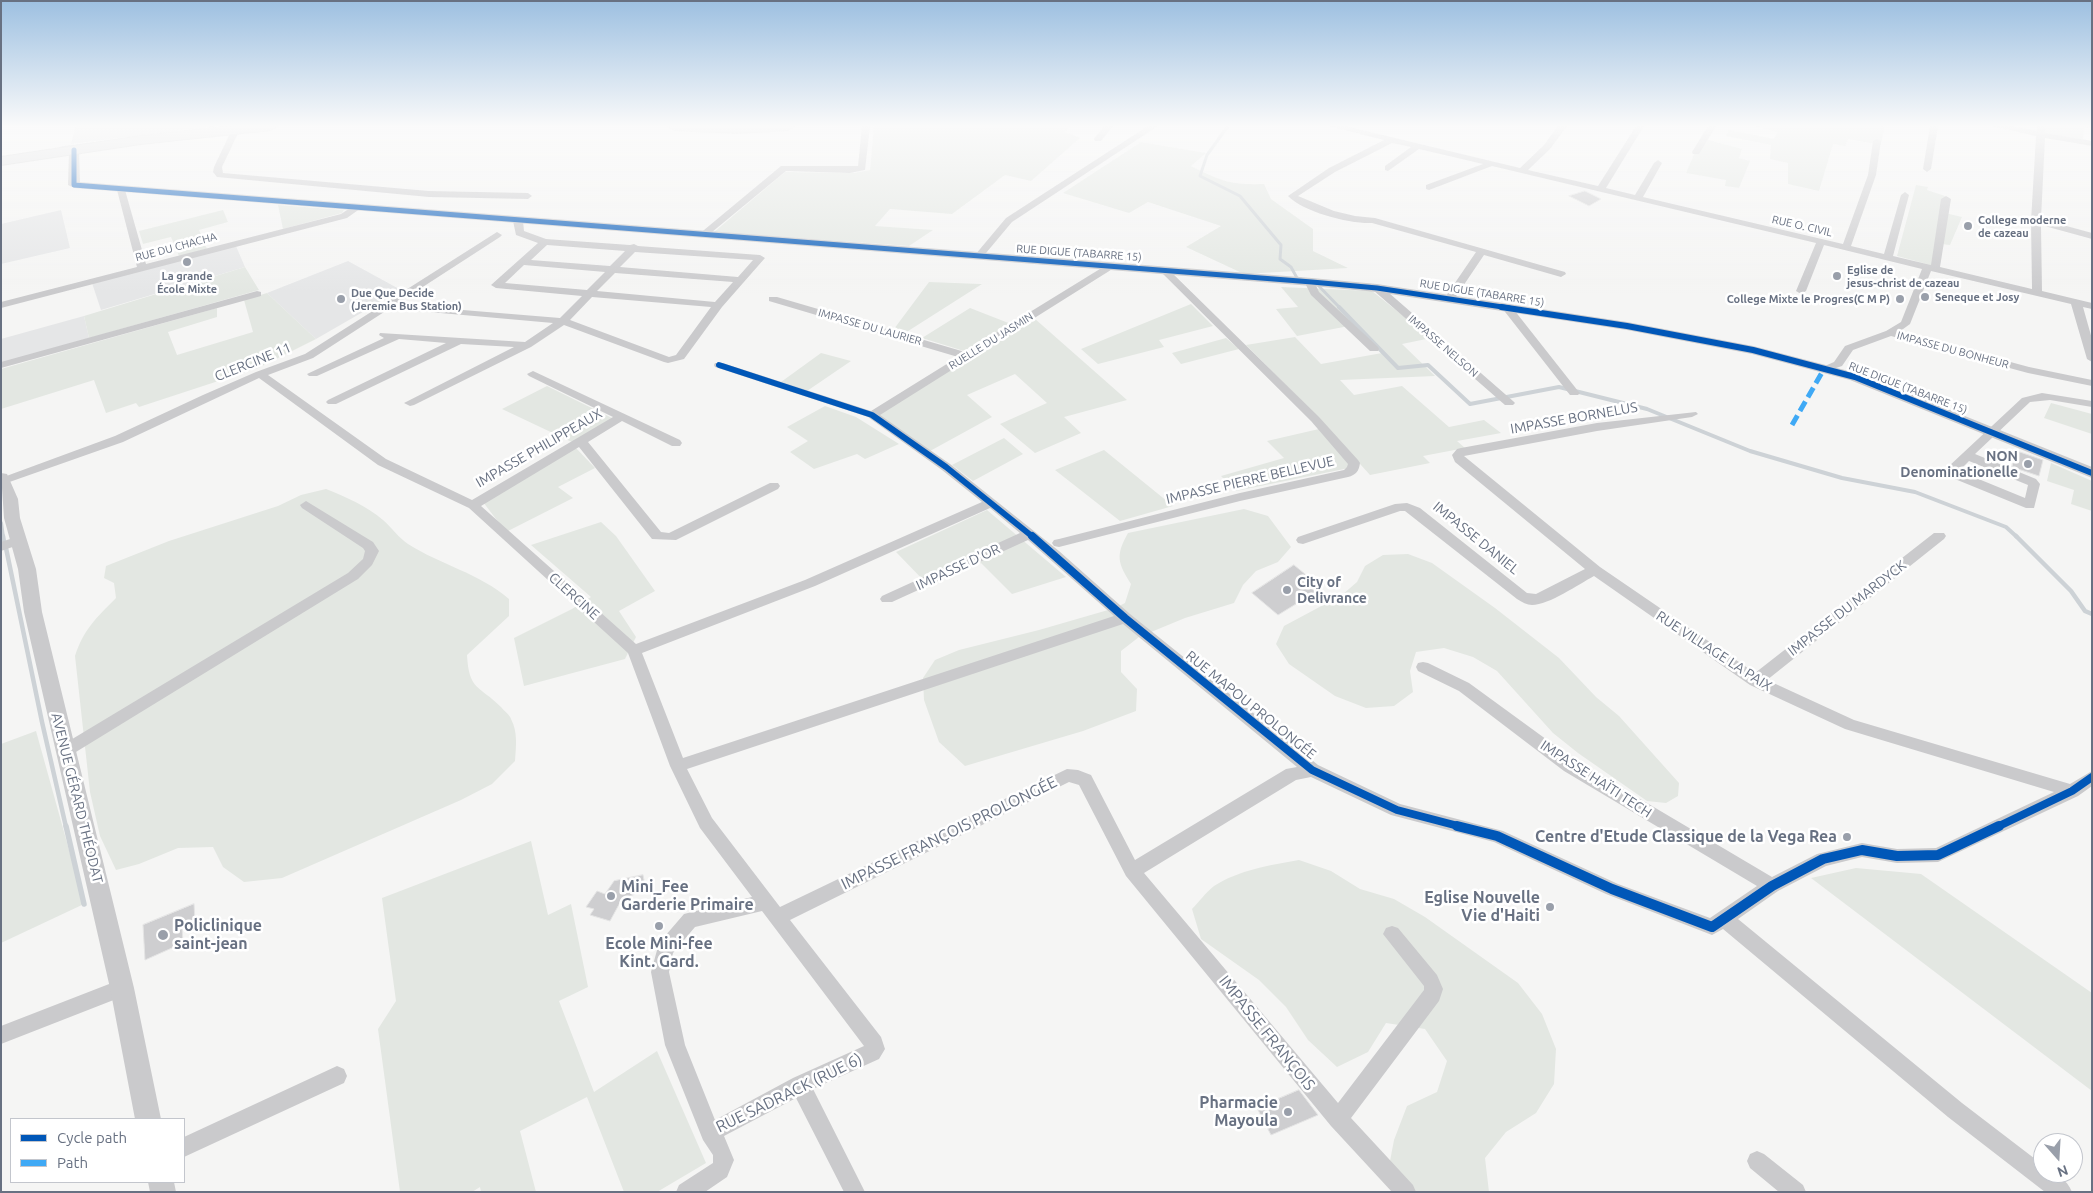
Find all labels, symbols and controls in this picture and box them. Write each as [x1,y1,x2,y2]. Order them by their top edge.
street label: RUE O. CIVIL [1771,213,1833,239]
place label: College moderne de cazeau [1978,213,2066,239]
marker: College moderne de cazeau [1962,220,1974,232]
street label: RUE DU CHACHA [134,230,218,264]
street label: RUE DIGUE (TABARRE 15) [1016,242,1142,264]
marker: La grande École Mixte [181,256,193,268]
place label: Eglise de jesus-christ de cazeau [1847,263,1960,289]
place label: La grande École Mixte [157,269,217,295]
marker: Eglise de jesus-christ de cazeau [1831,270,1843,282]
street label: RUE DIGUE (TABARRE 15) [1419,277,1545,309]
place label: Due Que Decide (Jeremie Bus Station) [351,286,462,312]
place label: Seneque et Josy [1935,290,2019,304]
marker: Seneque et Josy [1919,291,1931,303]
place label: College Mixte le Progres(C M P) [1727,292,1890,306]
marker: Due Que Decide (Jeremie Bus Station) [335,293,347,305]
marker: College Mixte le Progres(C M P) [1894,293,1906,305]
street label: IMPASSE DU LAURIER [817,306,923,348]
street label: RUELLE DU JASMIN [946,310,1036,372]
street label: IMPASSE NELSON [1405,312,1481,380]
street label: IMPASSE DU BONHEUR [1896,329,2010,371]
street label: CLERCINE 11 [212,339,294,385]
street label: RUE DIGUE (TABARRE 15) [1847,359,1969,417]
street label: IMPASSE BORNELUS [1509,399,1639,437]
street label: IMPASSE PHILIPPEAUX [473,405,605,491]
place label: NON Denominationelle [1900,448,2018,481]
street label: IMPASSE PIERRE BELLEVUE [1164,452,1336,508]
marker: NON Denominationelle [2022,458,2034,470]
street label: IMPASSE DANIEL [1430,498,1522,578]
street label: IMPASSE D'OR [913,540,1003,594]
street label: IMPASSE DU MARDYCK [1785,557,1909,659]
street label: CLERCINE [545,569,603,623]
place label: City of Delivrance [1297,574,1367,606]
marker: City of Delivrance [1281,584,1293,596]
street label: RUE VILLAGE LA PAIX [1653,607,1775,695]
street label: RUE MAPOU PROLONGÉE [1182,647,1320,763]
street label: AVENUE GÉRARD THÉODAT [48,711,106,885]
street label: IMPASSE HAÏTI TECH [1537,737,1655,821]
street label: IMPASSE FRANÇOIS PROLONGÉE [838,772,1060,894]
place label: Centre d'Etude Classique de la Vega Rea [1535,827,1837,847]
marker: Centre d'Etude Classique de la Vega Rea [1841,831,1853,843]
place label: Mini_Fee Garderie Primaire [621,877,754,915]
place label: Eglise Nouvelle Vie d'Haiti [1424,888,1540,926]
marker: Mini_Fee Garderie Primaire [605,890,617,902]
marker: Eglise Nouvelle Vie d'Haiti [1544,901,1556,913]
place label: Policlinique saint-jean [174,916,262,954]
marker: Ecole Mini-fee Kint. Gard. [653,920,665,932]
marker: Policlinique saint-jean [156,928,170,942]
place label: Ecole Mini-fee Kint. Gard. [605,934,713,972]
street label: IMPASSE FRANÇOIS [1215,972,1319,1094]
street label: RUE SADRACK (RUE 6) [713,1049,865,1137]
place label: Pharmacie Mayoula [1199,1093,1278,1131]
marker: Pharmacie Mayoula [1282,1106,1294,1118]
legend [10,1118,185,1183]
text: Cycle path [57,1129,127,1146]
north arrow [2033,1133,2083,1183]
text: Path [57,1154,88,1171]
text: N [2055,1162,2070,1181]

